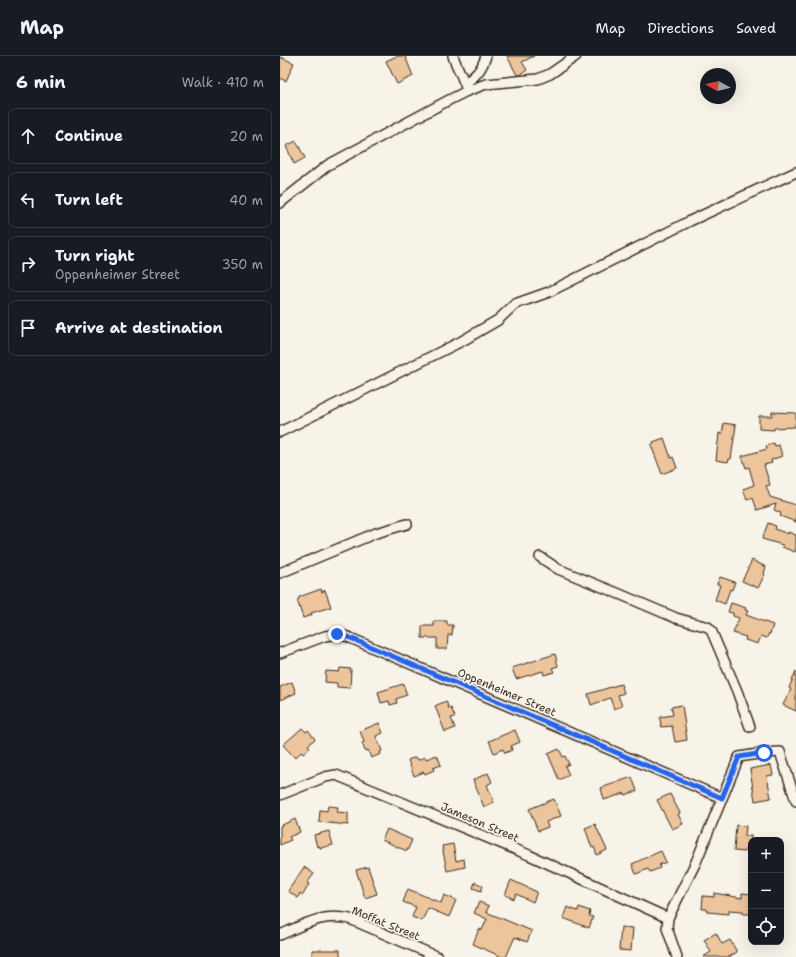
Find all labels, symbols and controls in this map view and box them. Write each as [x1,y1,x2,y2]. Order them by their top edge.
text: Map [20,15,64,40]
text: Map [596,19,626,37]
text: Directions [648,19,714,37]
text: Saved [736,19,776,37]
north arrow [700,68,736,104]
text: 6 min [16,71,66,93]
text: Walk · 410 m [182,74,264,91]
icon: ahead [17,125,39,147]
text: Continue [55,126,123,146]
text: 20 m [230,128,263,145]
icon: left [17,189,39,211]
text: Turn left [55,190,123,210]
text: 40 m [229,192,263,209]
text: Turn right [55,246,135,266]
icon: right [17,253,39,275]
text: 350 m [222,256,263,273]
text: Oppenheimer Street [55,266,180,283]
icon: arrive [17,317,39,339]
text: Arrive at destination [55,318,223,338]
route end [328,625,346,643]
street label: Oppenheimer Street [455,665,559,720]
route start [755,744,773,762]
street label: Jameson Street [438,799,521,846]
map controls [748,837,784,945]
button: + [748,837,784,873]
button: − [748,873,784,909]
street label: Moffat Street [349,903,422,944]
button: locate [748,909,784,945]

